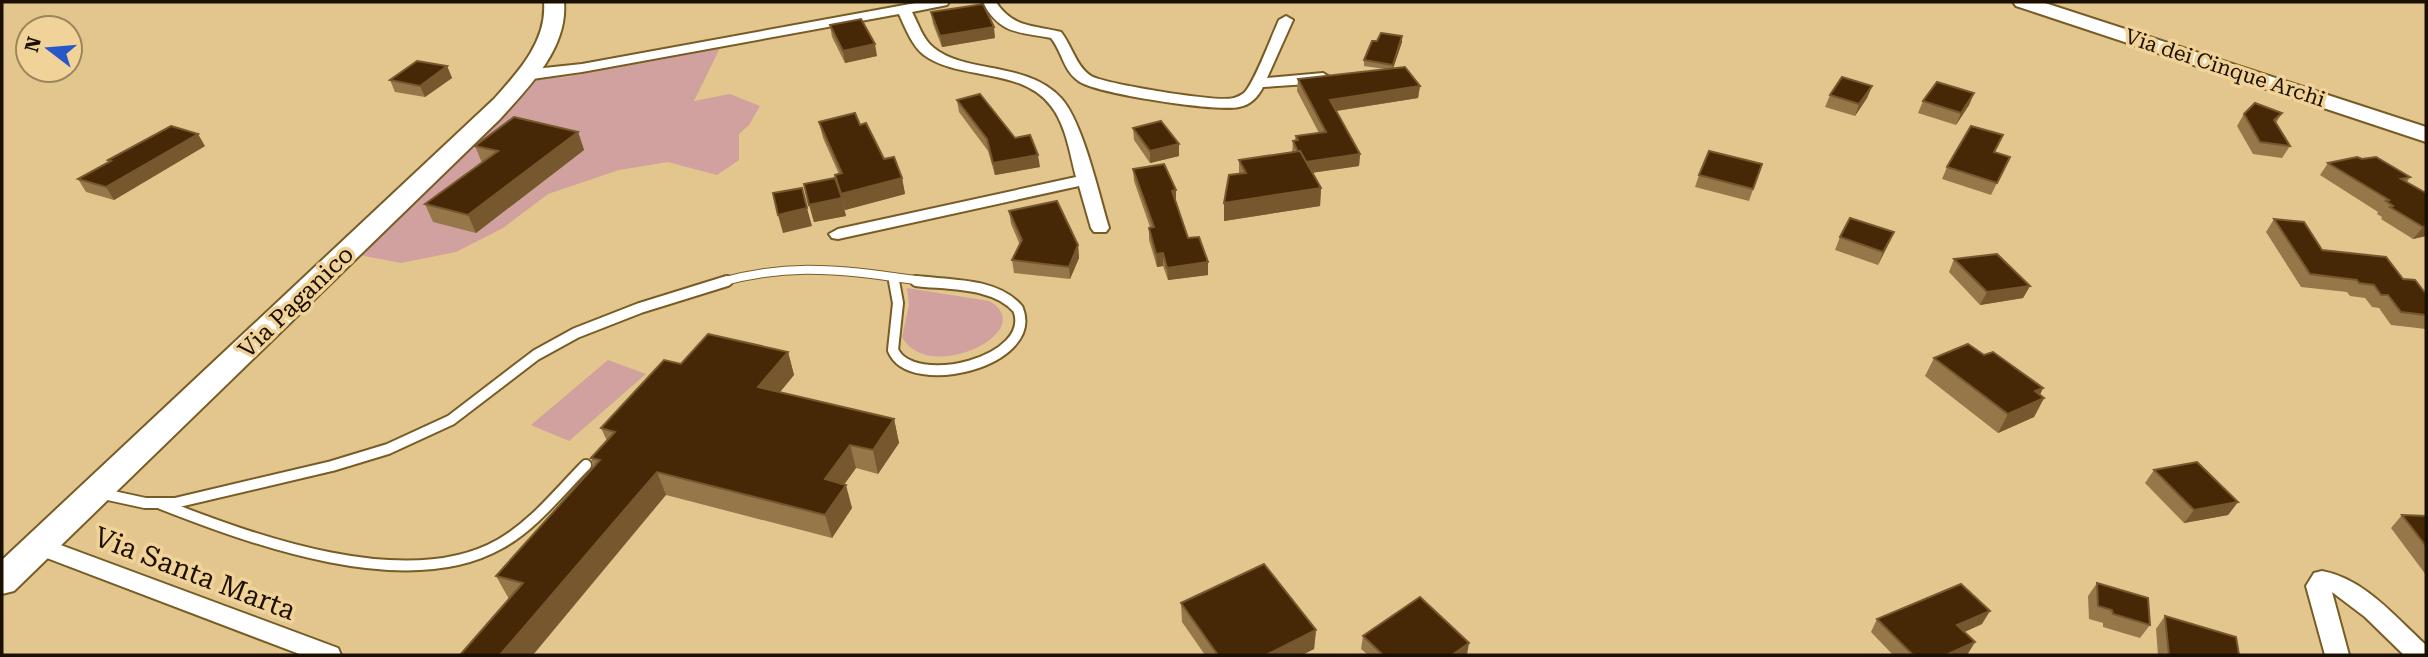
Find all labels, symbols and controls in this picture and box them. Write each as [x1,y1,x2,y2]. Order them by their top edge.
north arrow [14,14,84,84]
street label: Via dei Cinque Archi [2122,24,2328,112]
text: N [20,34,46,55]
street label: Via Paganico [233,240,359,364]
street label: Via Santa Marta [89,520,300,627]

